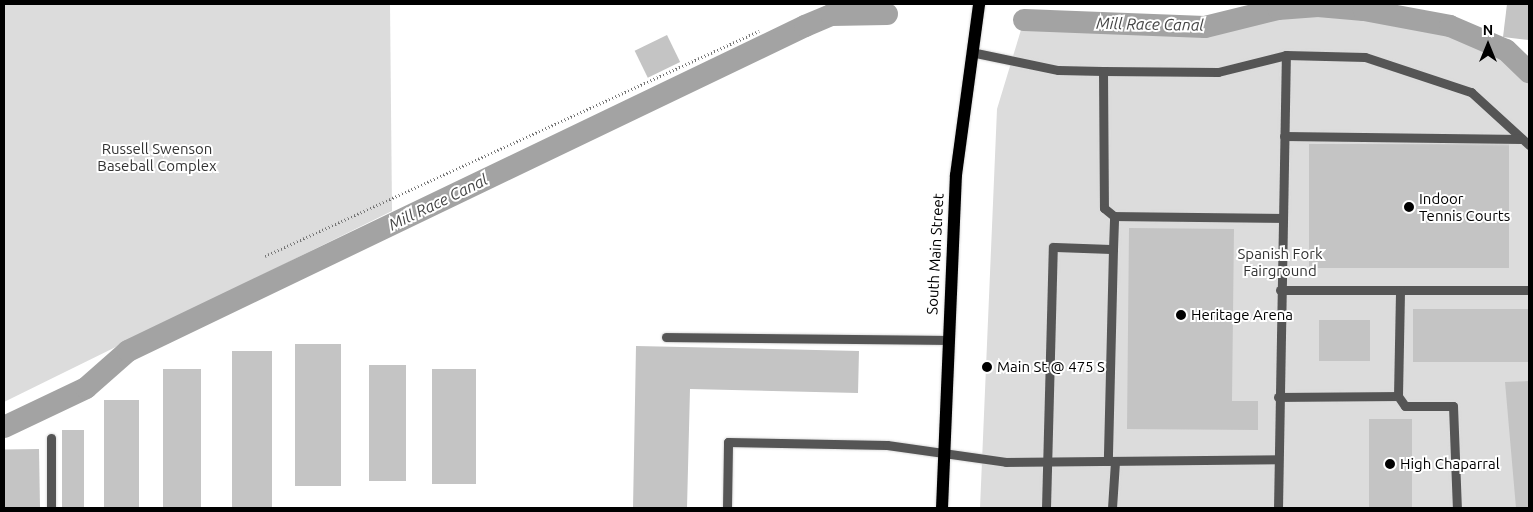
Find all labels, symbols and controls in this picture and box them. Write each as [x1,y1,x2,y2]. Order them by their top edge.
water label: Mill Race Canal [1096,13,1204,35]
north arrow [1463,20,1513,70]
text: N [1483,22,1493,38]
park label: Russell Swenson Baseball Complex [97,139,217,174]
water label: Mill Race Canal [385,170,491,234]
place label: Indoor Tennis Courts [1419,189,1510,224]
street label: South Main Street [923,193,947,315]
marker: Indoor Tennis Courts [1403,201,1415,213]
park label: Spanish Fork Fairground [1238,244,1322,279]
place label: Heritage Arena [1191,306,1293,324]
marker: Heritage Arena [1175,309,1187,321]
place label: Main St @ 475 S [997,358,1105,376]
marker: Main St @ 475 S [981,361,993,373]
place label: High Chaparral [1400,455,1500,473]
marker: High Chaparral [1384,458,1396,470]

